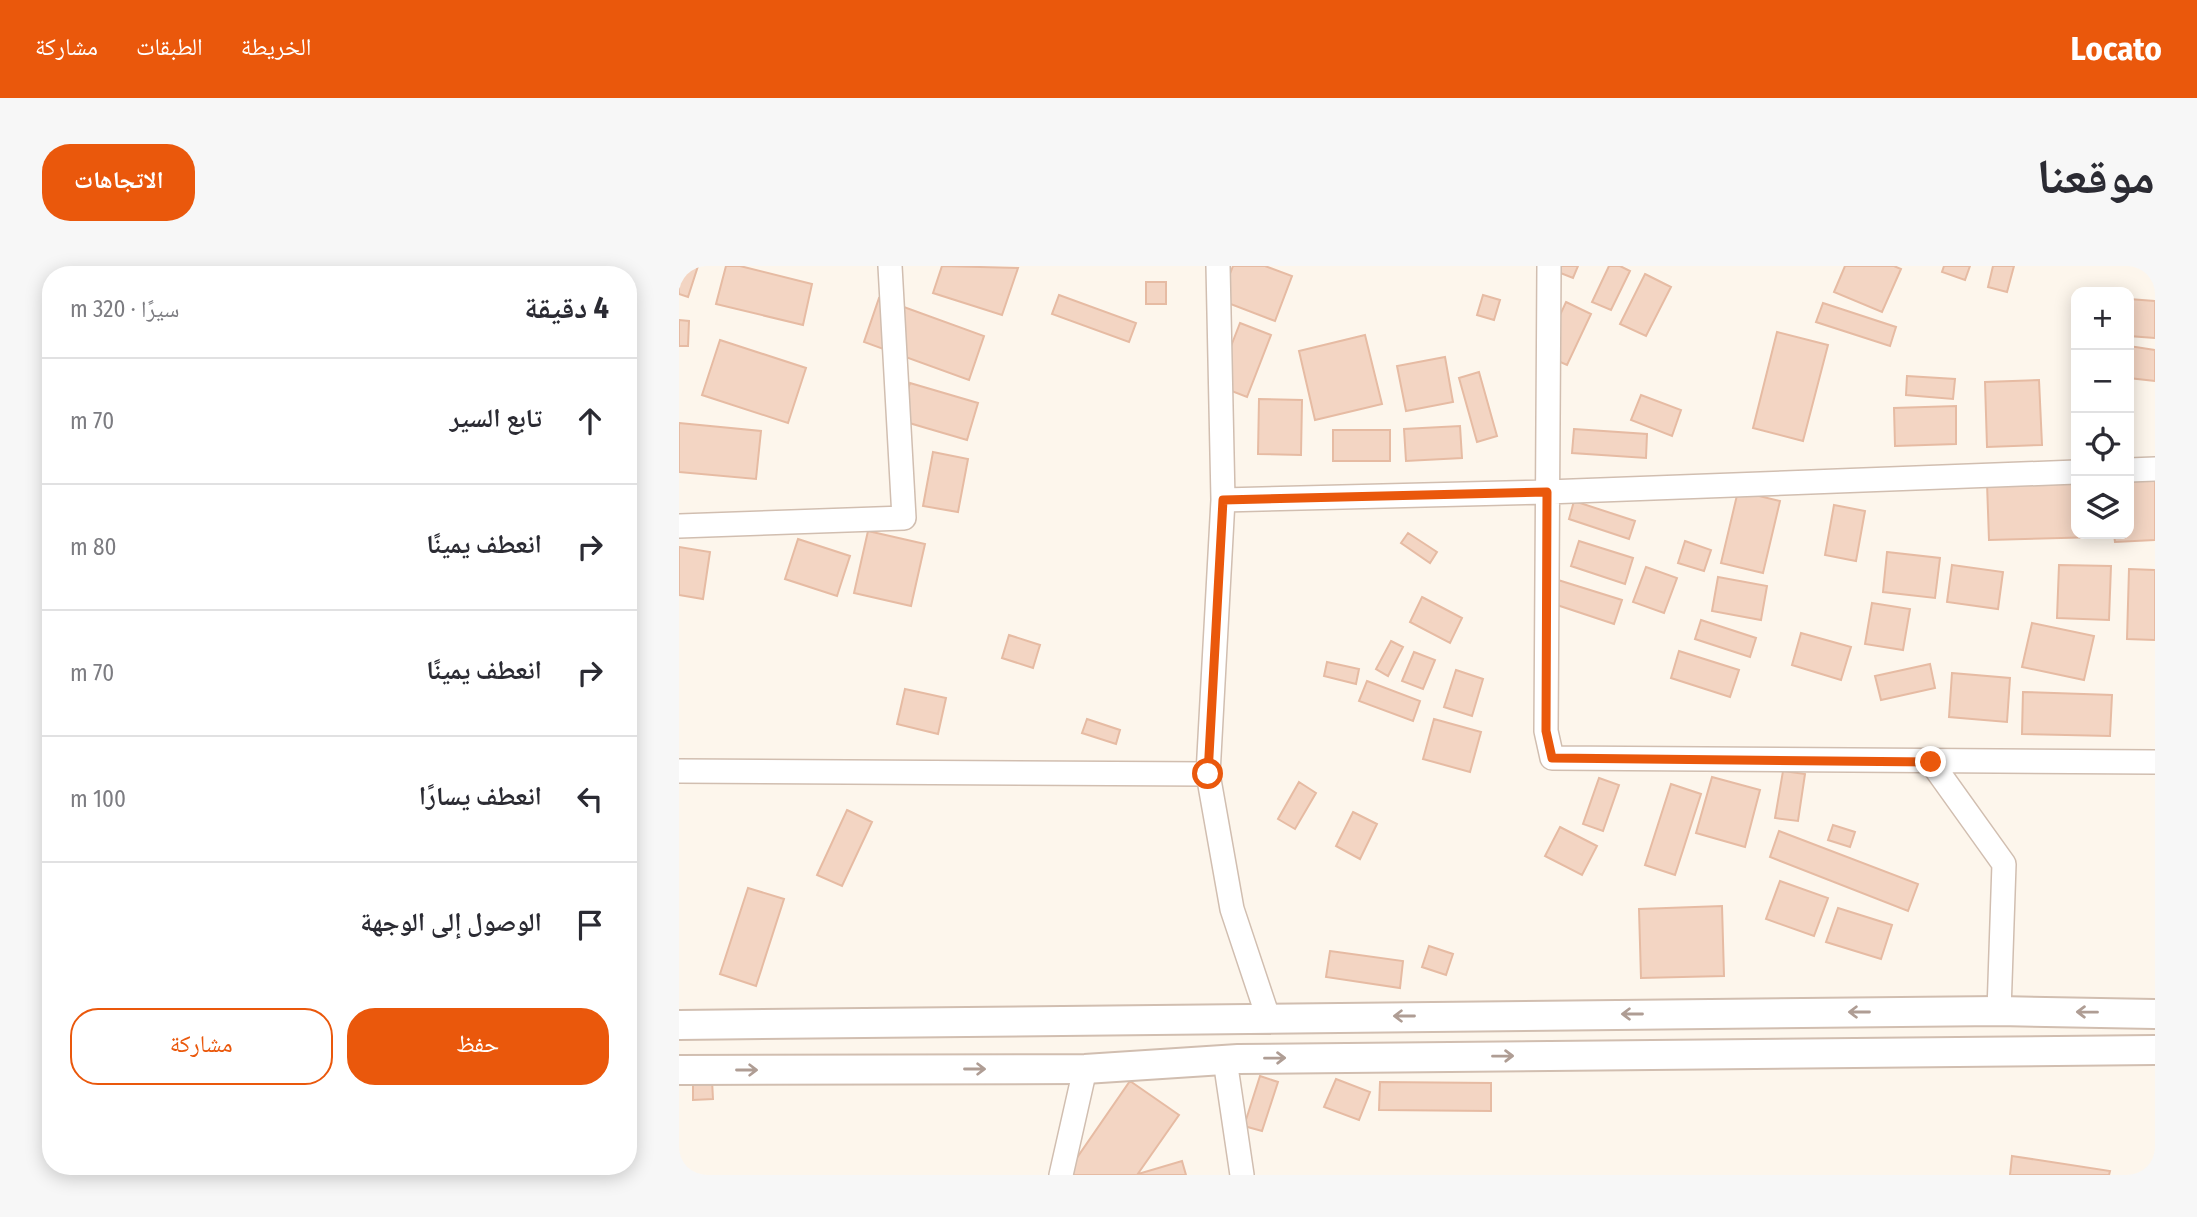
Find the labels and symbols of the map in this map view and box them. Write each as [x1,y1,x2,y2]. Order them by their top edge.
route end [1915,746,1946,777]
route start [1192,758,1223,789]
one-way arrow [1848,1005,1871,1019]
one-way arrow [2076,1006,2099,1019]
one-way arrow [1621,1007,1644,1021]
one-way arrow [1393,1009,1416,1022]
one-way arrow [1491,1049,1514,1062]
one-way arrow [1264,1051,1287,1065]
one-way arrow [963,1062,986,1076]
one-way arrow [735,1063,758,1077]

